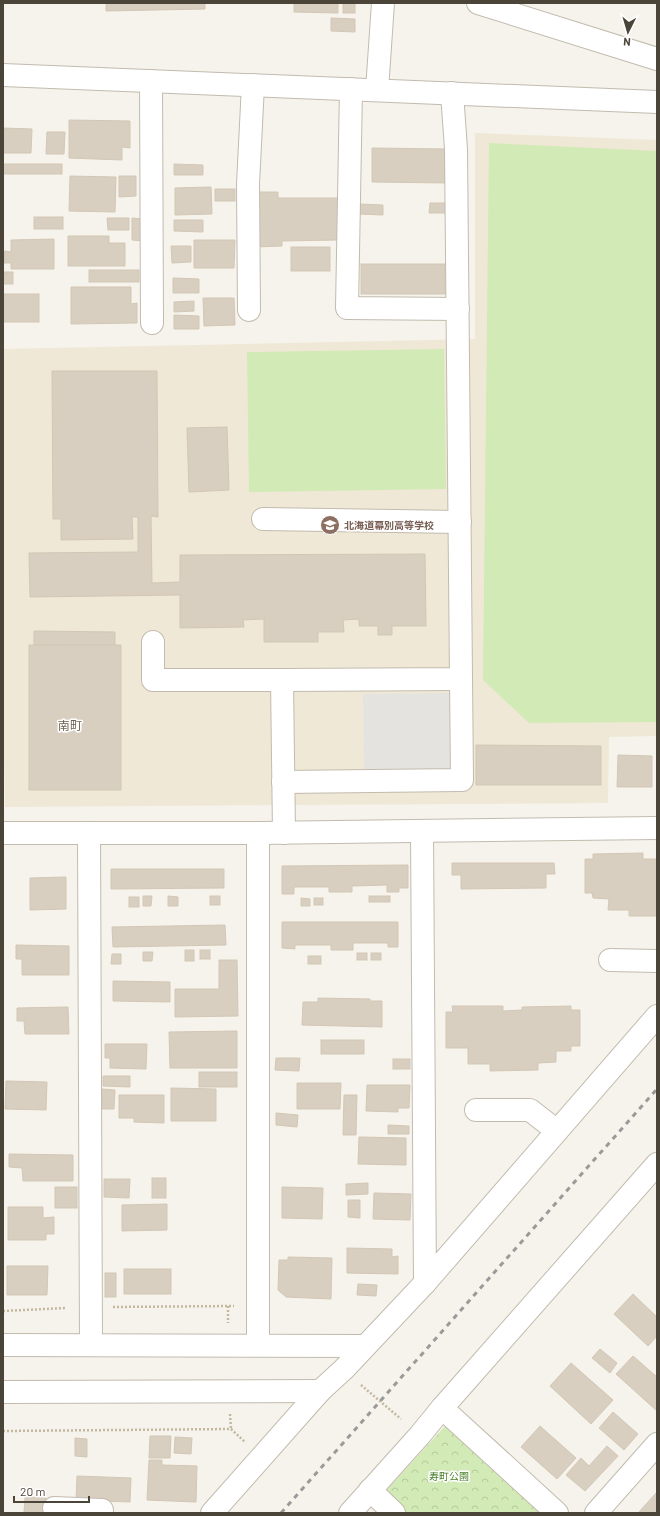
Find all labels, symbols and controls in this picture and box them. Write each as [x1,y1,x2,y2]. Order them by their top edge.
north arrow [608,12,648,52]
text: N [623,36,631,49]
school or university icon: 北海道幕別高等学校 [319,514,341,536]
place label: 北海道幕別高等学校 [344,519,434,531]
district label: 南町 [58,718,82,732]
park label: 寿町公園 [429,1470,469,1482]
scale bar [14,1478,89,1504]
text: 20 m [20,1484,46,1498]

